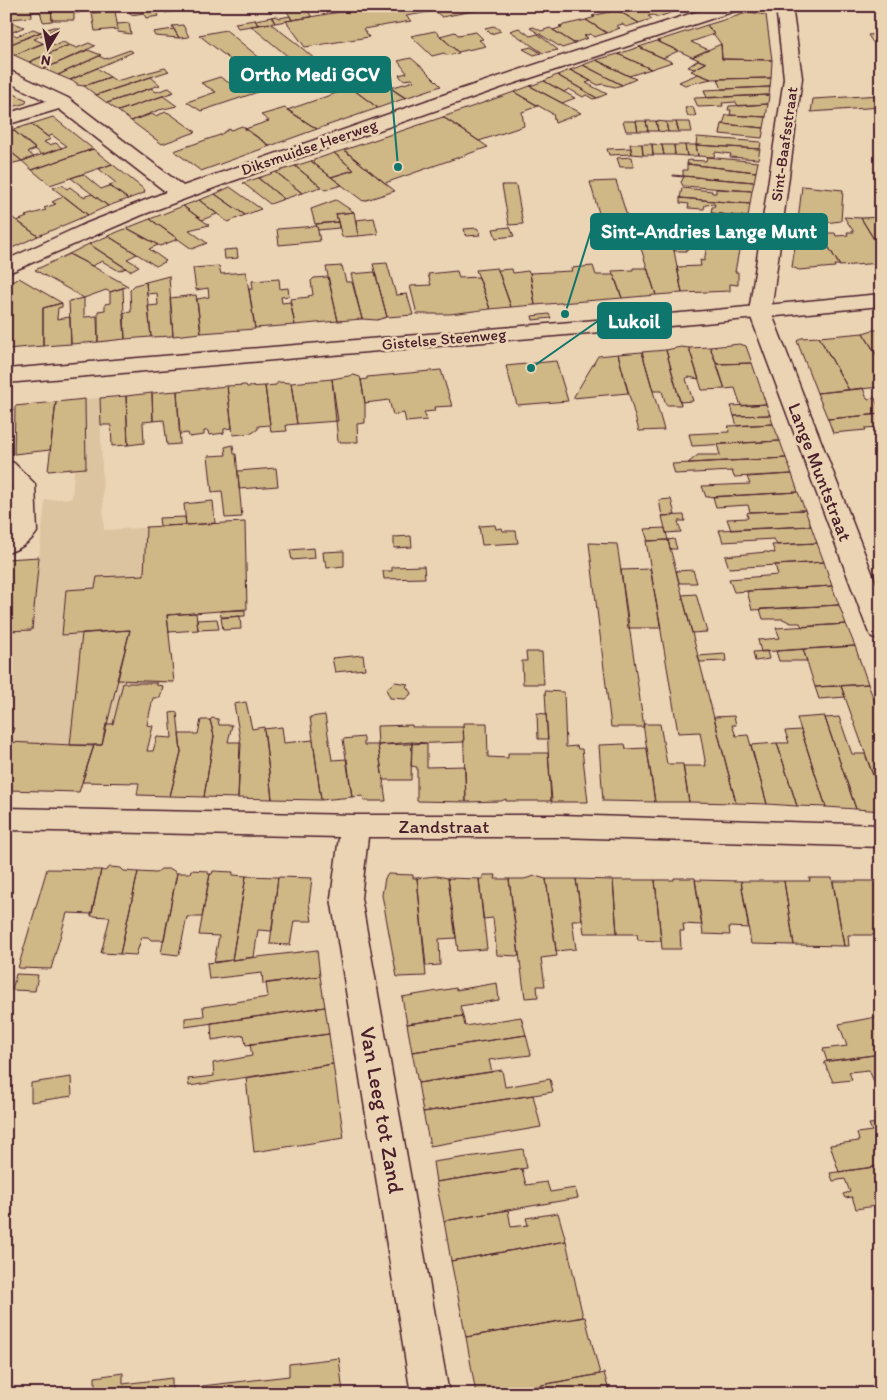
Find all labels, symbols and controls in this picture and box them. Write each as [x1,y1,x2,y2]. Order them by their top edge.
north arrow [22,22,72,72]
text: N [40,51,52,70]
callout: Ortho Medi GCV [230,57,390,92]
text: Ortho Medi GCV [240,62,380,86]
street label: Sint-Baafsstraat [767,85,801,203]
street label: Diksmuidse Heerweg [238,114,380,179]
callout: Sint-Andries Lange Munt [591,214,827,249]
text: Sint-Andries Lange Munt [601,219,817,244]
callout: Lukoil [598,303,671,338]
text: Lukoil [608,309,660,333]
street label: Gistelse Steenweg [381,324,508,354]
street label: Lange Muntstraat [783,399,857,545]
street label: Zandstraat [399,815,489,838]
street label: Van Leeg tot Zand [354,1025,410,1196]

